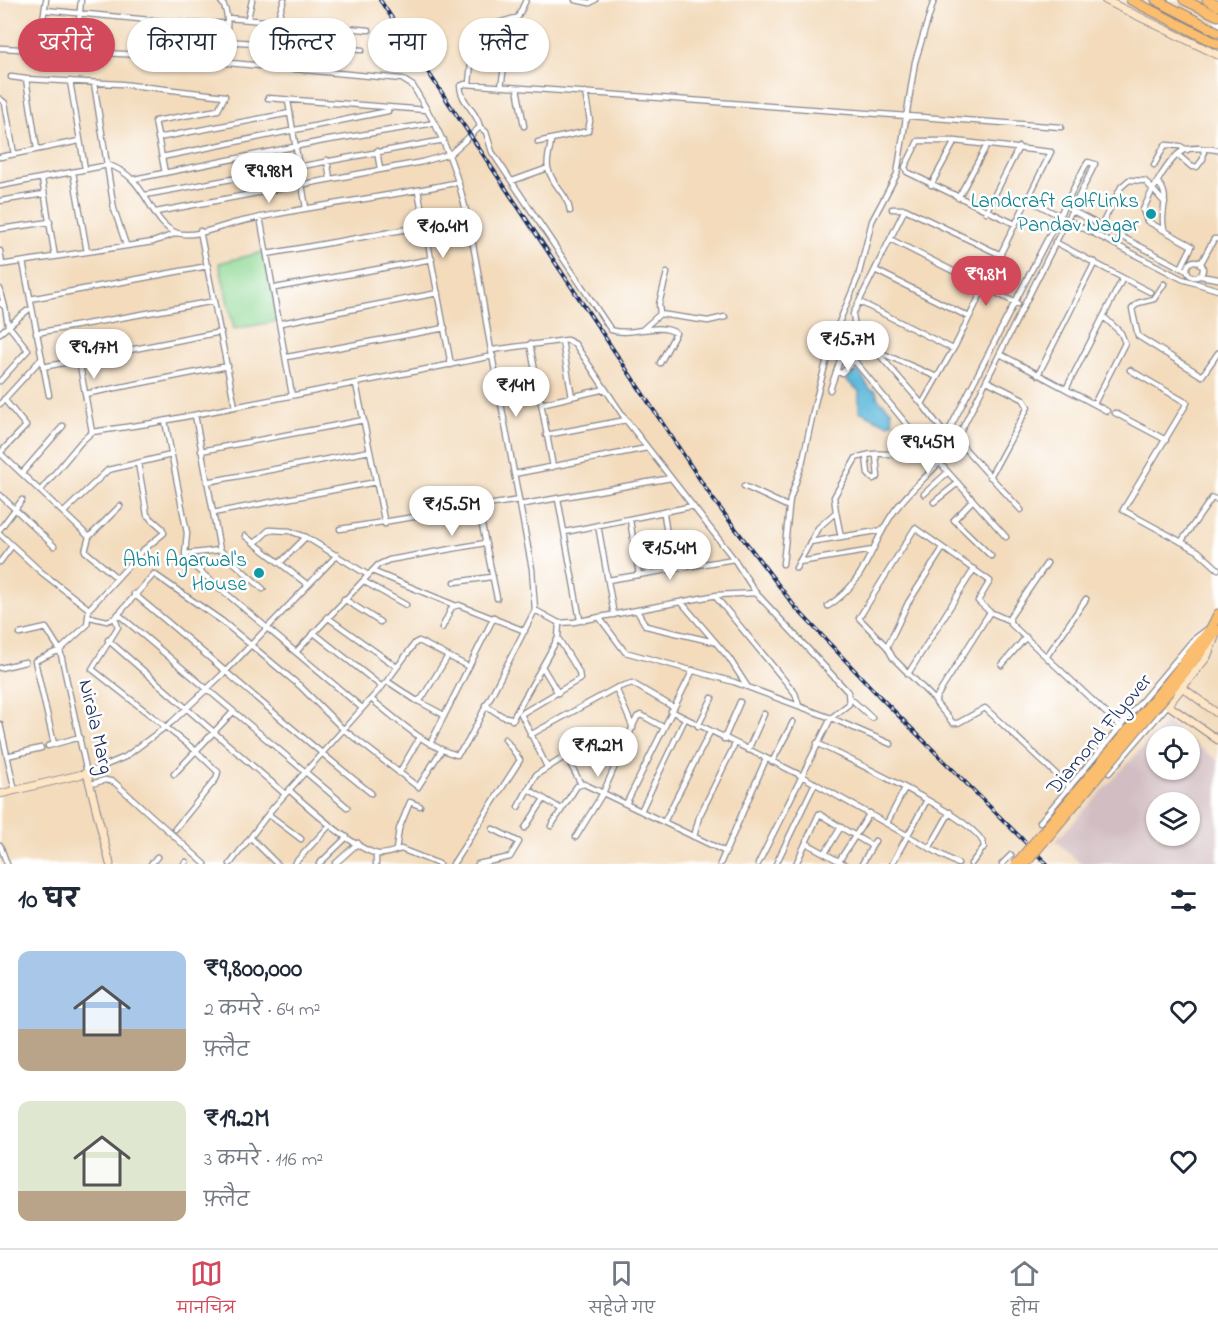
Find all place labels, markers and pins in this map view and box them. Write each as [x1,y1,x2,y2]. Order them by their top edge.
pin: ₹9.98M [220,153,318,204]
place label: Landcraft GolfLinks Pandav Nagar [971,187,1139,243]
marker: Landcraft GolfLinks Pandav Nagar [1144,207,1158,221]
pin: ₹10.4M [394,208,492,259]
pin: ₹9.8M [944,256,1028,307]
pin: ₹15.7M [799,321,897,372]
pin: ₹9.17M [45,329,143,380]
pin: ₹14M [480,367,552,418]
pin: ₹9.45M [879,424,977,475]
pin: ₹15.5M [403,486,501,537]
pin: ₹15.4M [621,530,719,581]
place label: Abhi Agarwal's House [123,546,248,600]
marker: Abhi Agarwal's House [252,566,266,580]
pin: ₹19.2M [549,727,647,778]

